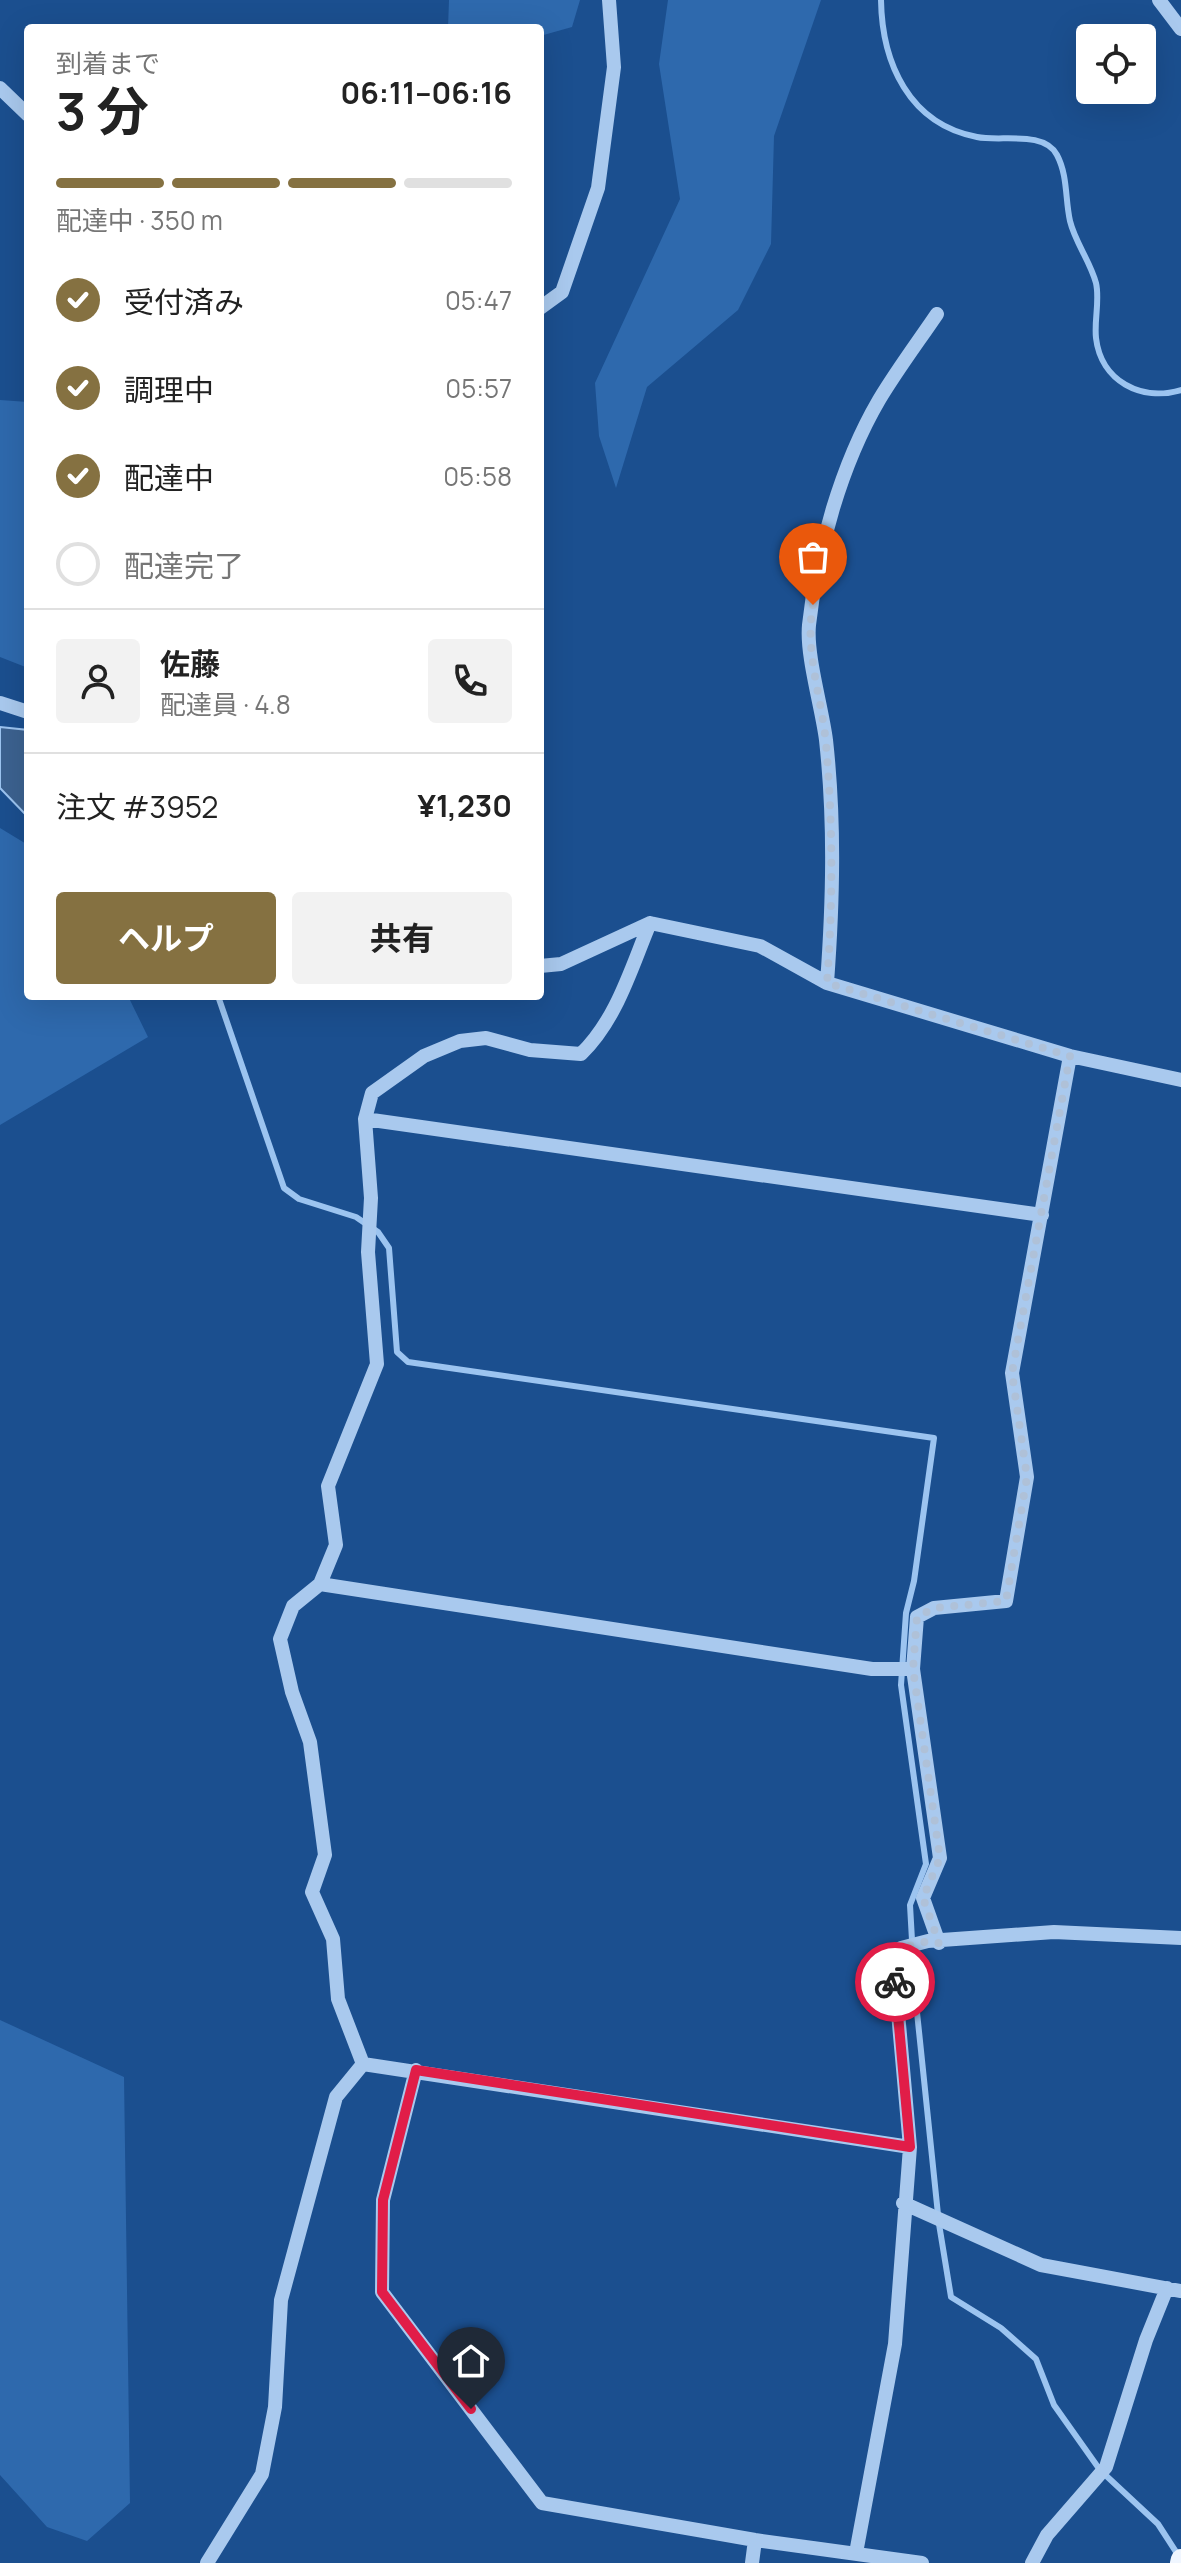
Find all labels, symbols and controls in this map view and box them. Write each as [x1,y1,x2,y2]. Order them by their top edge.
map controls [1076,24,1156,104]
button: locate [1076,24,1156,104]
text: 到着まで [56,45,160,81]
text: 06:11–06:16 [340,72,512,113]
text: 3 分 [56,75,149,146]
text: 配達中 · 350 m [56,202,223,238]
icon: check [56,278,100,322]
text: 受付済み [124,281,244,322]
text: 05:47 [445,282,512,318]
icon: check [56,366,100,410]
text: 調理中 [124,369,214,410]
text: 05:57 [445,370,512,406]
icon: check [56,454,100,498]
text: 配達中 [124,457,214,498]
text: 05:58 [443,458,512,494]
pin [779,523,847,605]
icon: bag [791,535,835,579]
text: 配達完了 [124,545,244,586]
button: person [56,639,140,723]
button: phone [428,639,512,723]
text: 佐藤 [160,643,220,684]
text: 配達員 · 4.8 [160,686,291,722]
text: ¥1,230 [418,785,512,826]
text: 注文 #3952 [56,786,218,827]
button: ヘルプ [56,892,276,984]
button: 共有 [292,892,512,984]
courier [855,1942,935,2022]
icon: bike [873,1960,917,2004]
pin [437,2327,505,2409]
icon: home [449,2339,493,2383]

